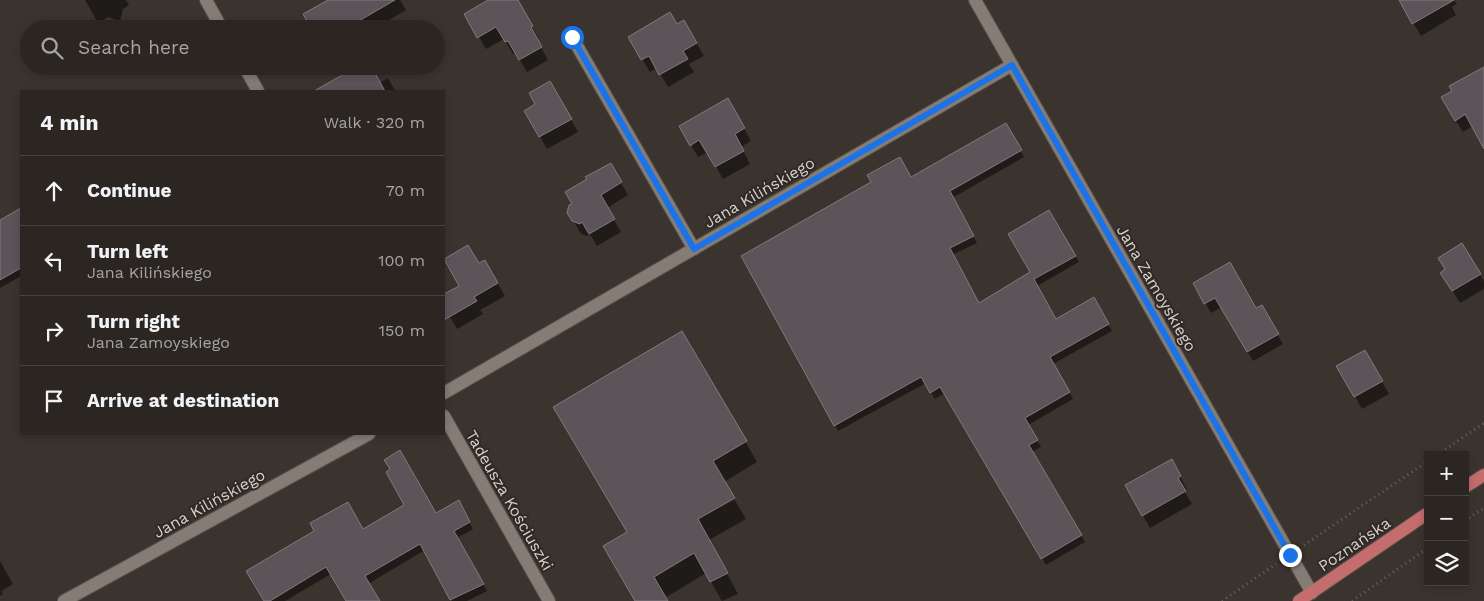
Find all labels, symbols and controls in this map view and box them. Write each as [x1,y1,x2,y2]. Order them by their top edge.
search box [20,20,445,75]
route start [561,26,584,49]
icon: search [38,34,66,62]
text: Search here [78,36,189,59]
text: 4 min [40,110,98,135]
text: Walk · 320 m [324,113,425,132]
street label: Jana Kilińskiego [700,153,818,232]
icon: ahead [40,177,68,205]
text: Continue [87,179,171,202]
text: 70 m [386,181,425,200]
street label: Jana Zamoyskiego [1113,222,1200,355]
text: Turn left [87,240,168,263]
icon: left [40,247,68,275]
text: 100 m [378,251,425,270]
text: Jana Kilińskiego [87,263,212,282]
text: Turn right [87,310,180,333]
icon: right [40,317,68,345]
text: 150 m [379,321,425,340]
text: Jana Zamoyskiego [87,333,230,352]
icon: arrive [40,387,68,415]
text: Arrive at destination [87,389,279,412]
street label: Tadeusza Kościuszki [462,427,557,574]
map controls [1424,451,1469,586]
button: + [1424,451,1469,496]
street label: Jana Kilińskiego [150,465,268,542]
button: − [1424,496,1469,541]
street label: Poznańska [1315,513,1394,575]
button: layers [1424,541,1469,586]
route end [1279,544,1302,567]

